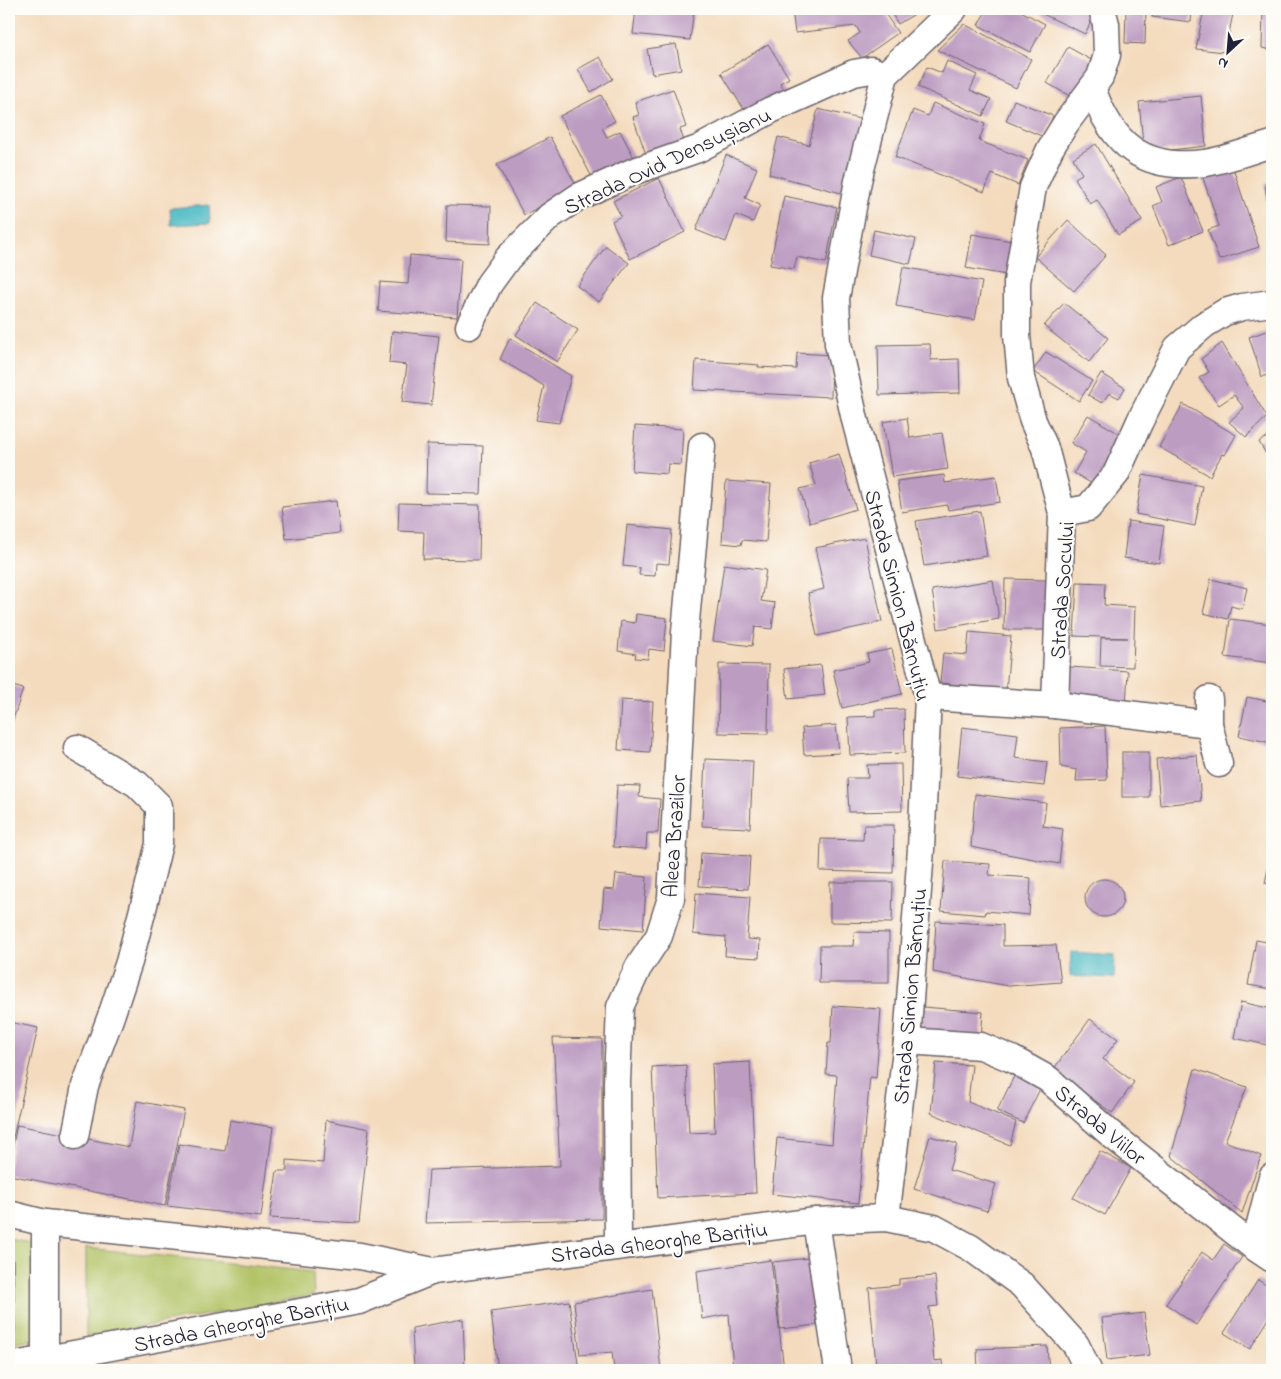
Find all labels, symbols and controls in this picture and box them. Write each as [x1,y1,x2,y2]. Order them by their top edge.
north arrow [1204,28,1254,78]
text: N [1214,51,1232,74]
street label: Strada Ovid Densușianu [559,101,777,225]
street label: Strada Simion Bărnuțiu [854,487,938,705]
street label: Strada Socului [1043,520,1085,660]
street label: Aleea Brazilor [656,774,696,899]
street label: Strada Simion Bărnuțiu [887,887,937,1106]
street label: Strada Viilor [1046,1078,1152,1174]
street label: Strada Gheorghe Barițiu [549,1215,770,1274]
street label: Strada Gheorghe Barițiu [131,1289,352,1363]

